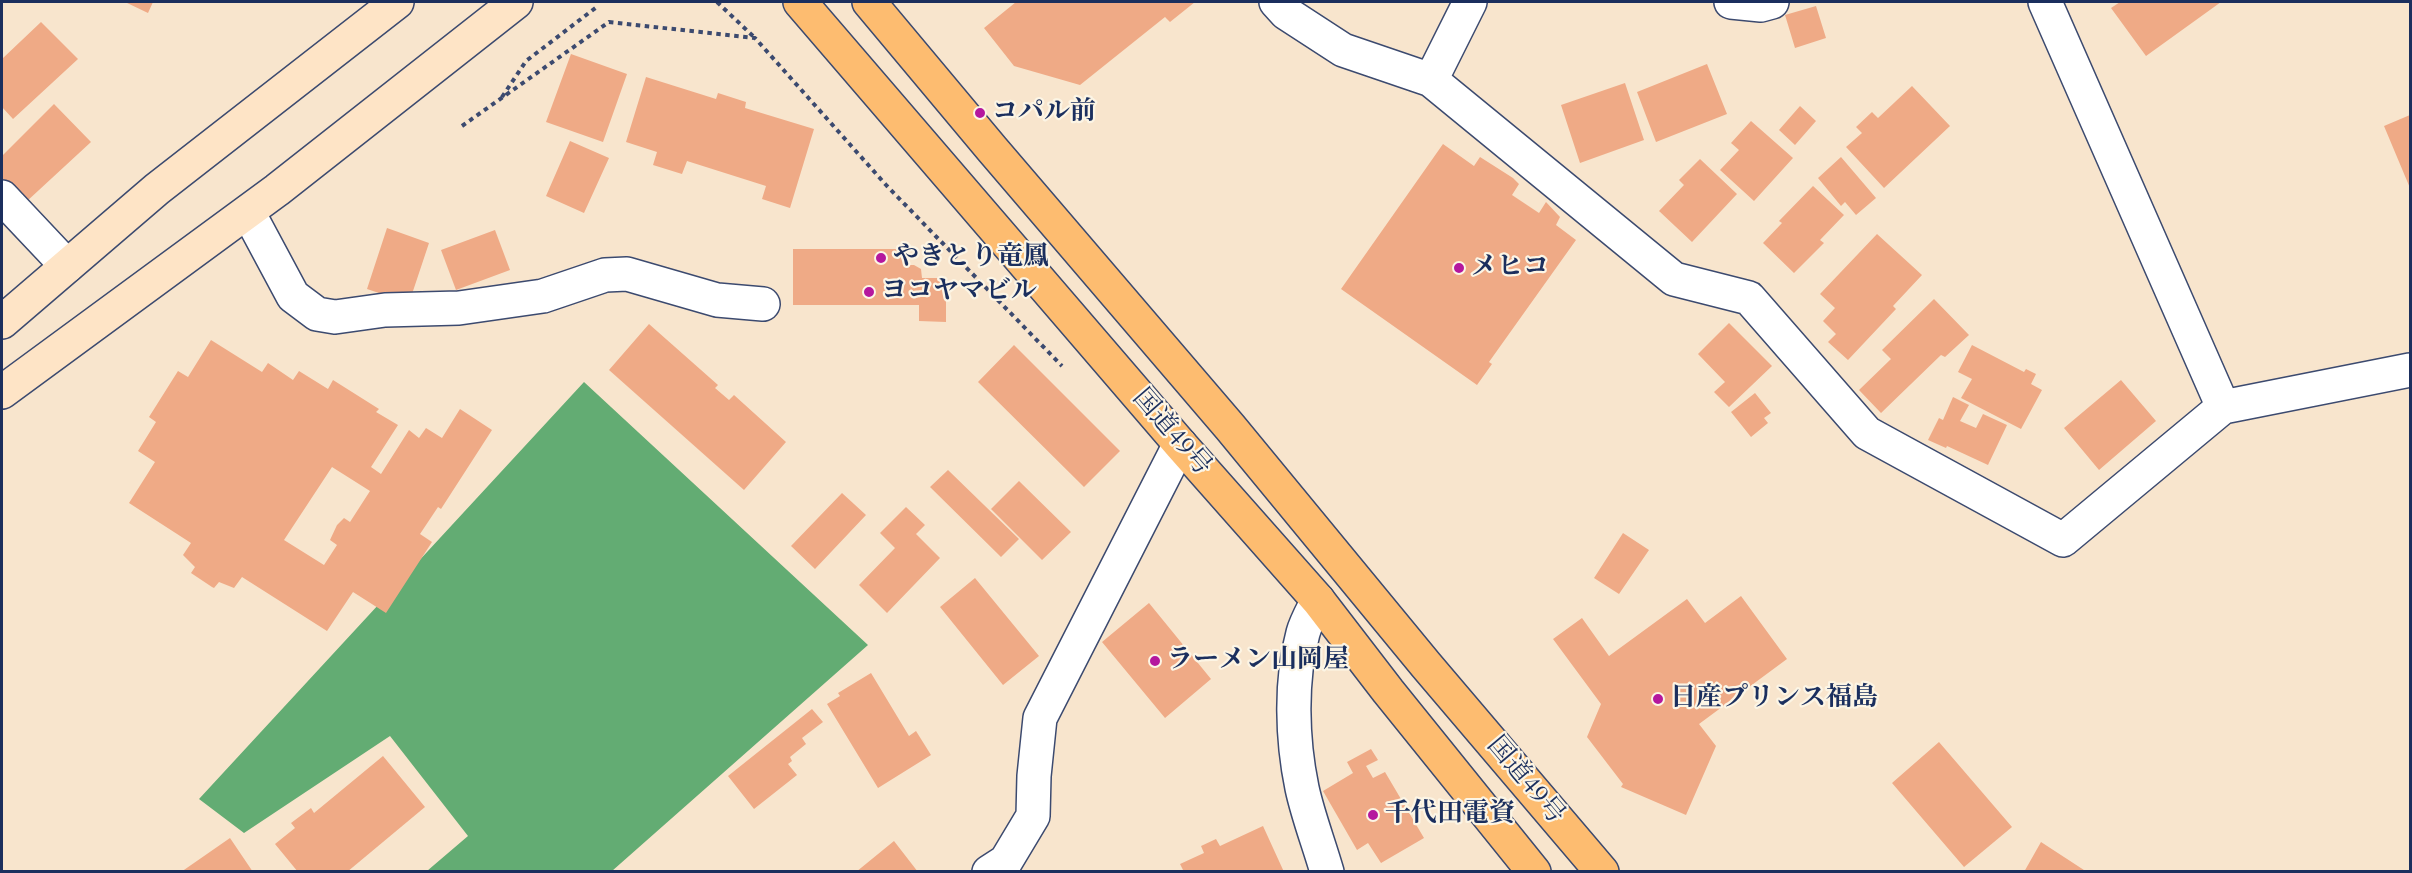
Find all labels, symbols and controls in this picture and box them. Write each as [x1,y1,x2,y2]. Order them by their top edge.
place label: コパル前 [992,97,1096,129]
marker: コパル前 [973,106,987,120]
place label: やきとり竜鳳 [893,242,1049,274]
marker: やきとり竜鳳 [874,251,888,265]
place label: メヒコ [1471,252,1549,284]
marker: メヒコ [1452,261,1466,275]
place label: ヨコヤマビル [881,276,1037,308]
marker: ヨコヤマビル [862,285,876,299]
street label: 国道49号 [1125,383,1217,483]
place label: ラーメン山岡屋 [1167,645,1349,677]
marker: ラーメン山岡屋 [1148,654,1162,668]
place label: 日産プリンス福島 [1670,683,1878,715]
marker: 日産プリンス福島 [1651,692,1665,706]
street label: 国道49号 [1479,731,1571,831]
place label: 千代田電資 [1385,799,1515,831]
marker: 千代田電資 [1366,808,1380,822]

